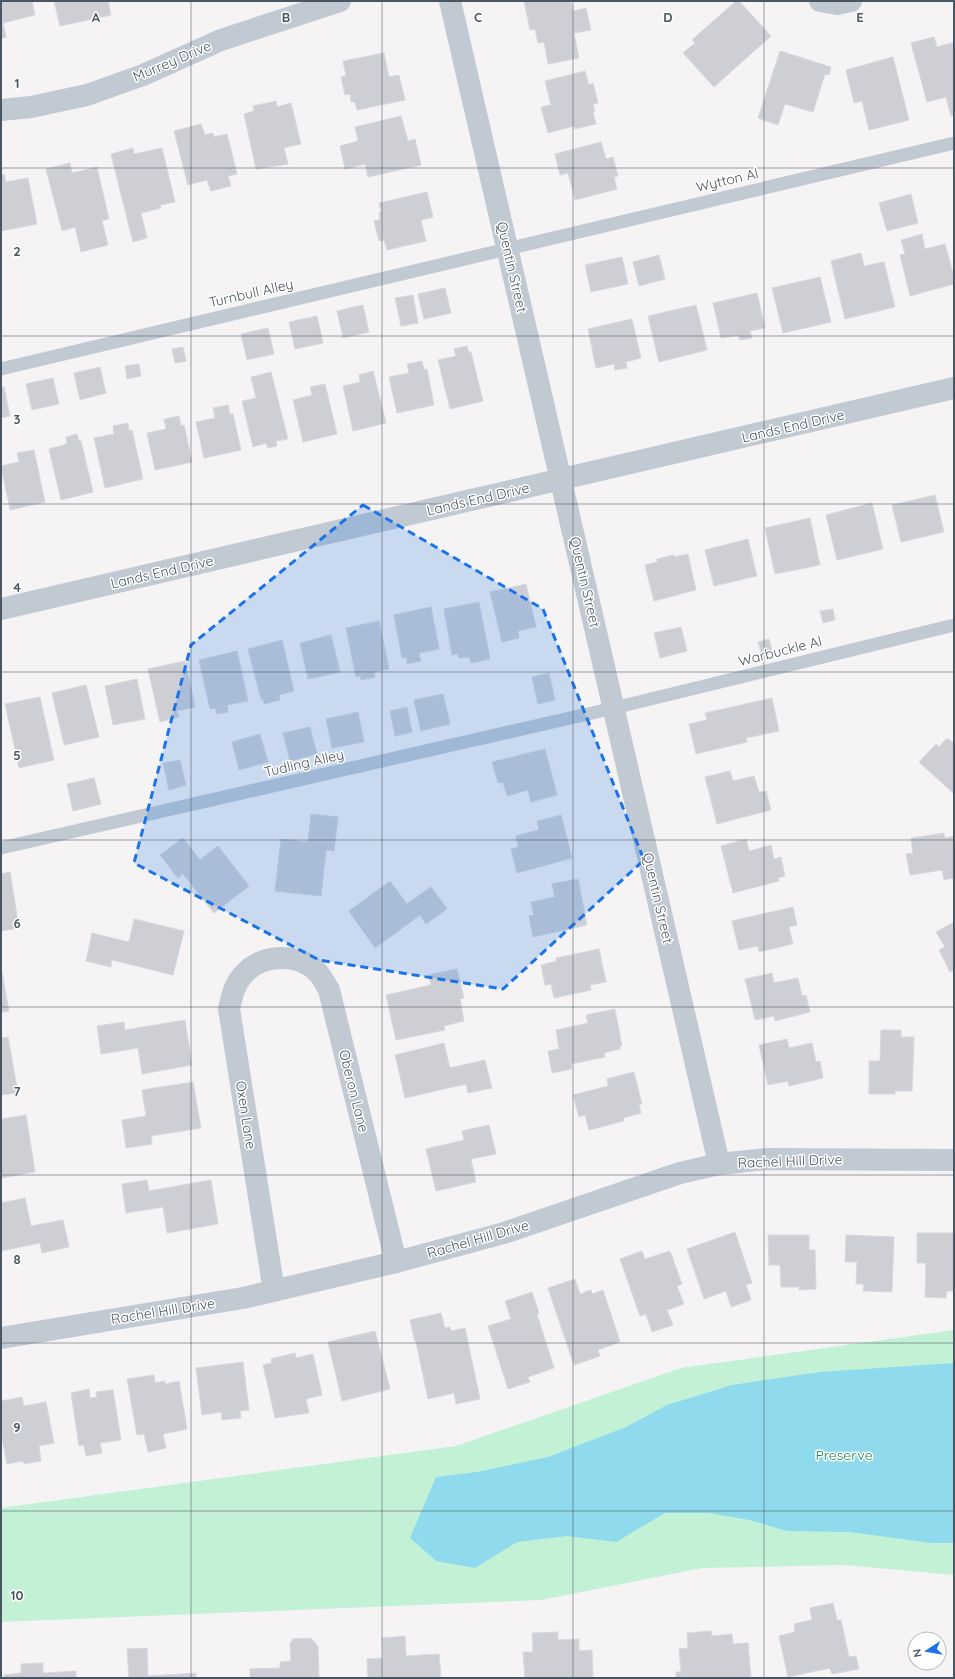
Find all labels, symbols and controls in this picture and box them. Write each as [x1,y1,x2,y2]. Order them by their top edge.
text: A [92,9,101,25]
text: B [282,9,290,25]
text: C [474,9,482,25]
text: D [663,9,673,25]
text: E [856,9,864,25]
street label: Murrey Drive [130,36,214,86]
text: 1 [14,75,20,91]
street label: Wytton Al [694,164,760,196]
street label: Quentin Street [493,220,531,314]
text: 2 [13,243,21,259]
street label: Turnbull Alley [207,275,295,311]
street label: Lands End Drive [740,405,846,447]
text: 3 [14,411,21,427]
street label: Lands End Drive [425,478,531,520]
street label: Quentin Street [566,535,604,629]
street label: Lands End Drive [109,551,215,593]
text: 4 [13,579,21,595]
street label: Warbuckle Al [736,632,824,670]
street label: Tudling Alley [262,745,346,781]
text: 5 [13,747,21,763]
street label: Quentin Street [639,851,677,945]
text: 6 [13,915,21,931]
street label: Oberon Lane [335,1048,373,1134]
street label: Oxen Lane [232,1080,260,1151]
text: 7 [13,1083,21,1099]
street label: Rachel Hill Drive [737,1150,843,1172]
street label: Rachel Hill Drive [425,1216,531,1262]
text: 8 [13,1251,21,1267]
street label: Rachel Hill Drive [110,1294,216,1328]
text: 9 [13,1419,21,1435]
park label: Preserve [815,1446,873,1464]
text: 10 [10,1587,24,1603]
north arrow [907,1631,947,1671]
text: N [910,1648,925,1658]

